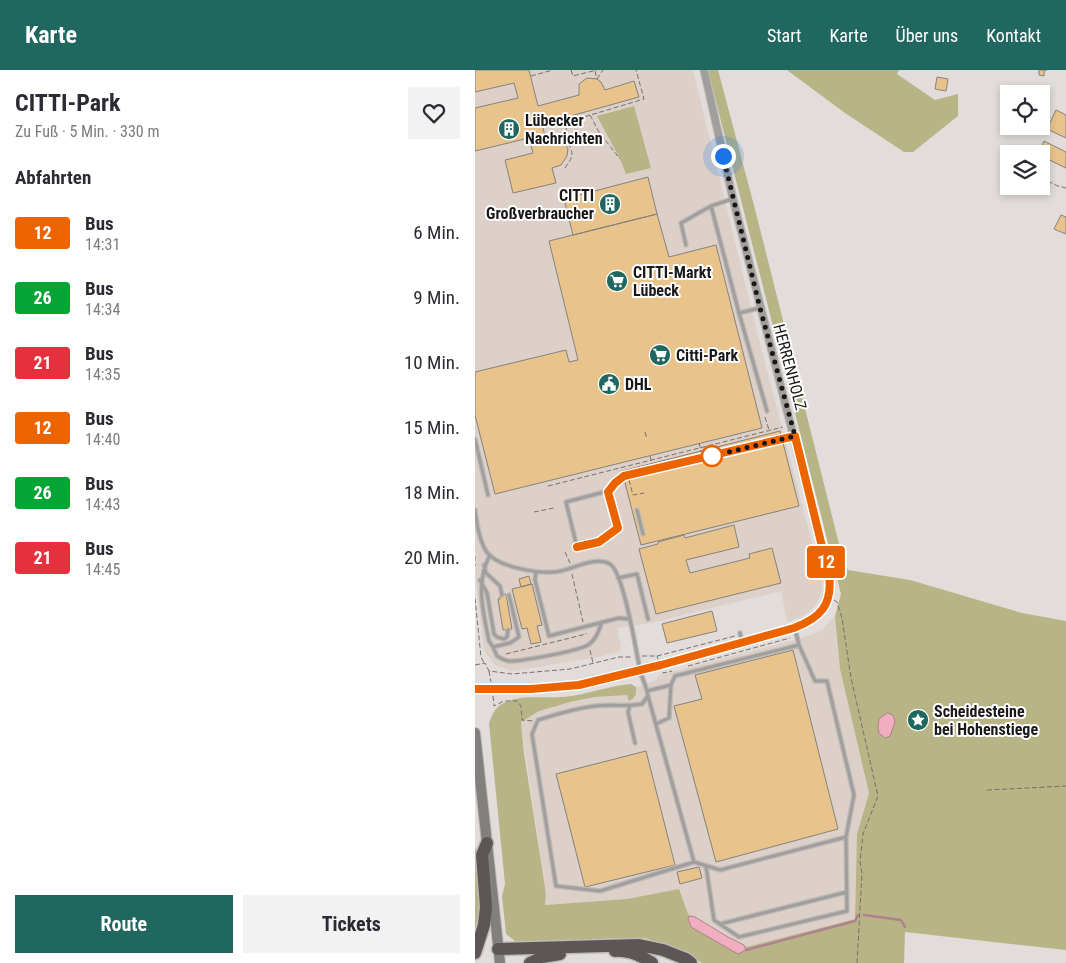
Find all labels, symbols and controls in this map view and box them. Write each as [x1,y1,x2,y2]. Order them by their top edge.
text: Karte [25,21,77,49]
text: Start [767,25,801,46]
text: Karte [829,25,868,46]
text: Über uns [896,25,958,46]
text: Kontakt [986,25,1041,46]
map controls [1000,85,1050,195]
button: locate [1000,85,1050,135]
button: heart [408,87,460,139]
text: CITTI-Park [15,89,120,117]
place label: Lübecker Nachrichten [525,111,603,148]
building icon: Lübecker Nachrichten [497,117,521,141]
text: Zu Fuß · 5 Min. · 330 m [15,122,159,141]
your location [711,144,736,169]
button: layers [1000,145,1050,195]
text: Abfahrten [15,166,91,189]
place label: CITTI Großverbraucher [486,186,594,223]
building icon: CITTI Großverbraucher [598,192,622,216]
text: Bus [85,212,114,235]
text: 6 Min. [413,221,460,244]
text: 12 [33,222,52,243]
text: 14:31 [85,235,120,254]
place label: CITTI-Markt Lübeck [633,263,711,300]
supermarket icon: CITTI-Markt Lübeck [605,269,629,293]
text: Bus [85,277,114,300]
text: 9 Min. [413,286,460,309]
text: 26 [33,287,52,308]
text: 14:34 [85,300,120,319]
street label: HERRENHOLZ [769,322,811,412]
text: Bus [85,342,114,365]
supermarket icon: Citti-Park [648,343,672,367]
place label: Citti-Park [676,346,739,365]
text: 10 Min. [404,351,460,374]
text: 21 [33,352,52,373]
text: 14:35 [85,365,120,384]
public building icon: DHL [597,372,621,396]
place label: DHL [625,375,652,394]
text: Bus [85,407,114,430]
text: 15 Min. [404,416,460,439]
text: 12 [33,417,52,438]
text: 14:40 [85,430,120,449]
unlabelled marker [701,445,723,467]
text: Bus [85,472,114,495]
text: 18 Min. [404,481,460,504]
text: 26 [33,482,52,503]
text: 14:43 [85,495,120,514]
text: Bus [85,537,114,560]
text: 20 Min. [404,546,460,569]
line badge: 12 [803,546,849,578]
text: 21 [33,547,52,568]
text: 12 [817,551,835,572]
text: 14:45 [85,560,120,579]
place label: Scheidesteine bei Hohenstiege [934,702,1038,739]
place icon: Scheidesteine bei Hohenstiege [906,708,930,732]
button: Route [15,895,233,953]
button: Tickets [243,895,460,953]

